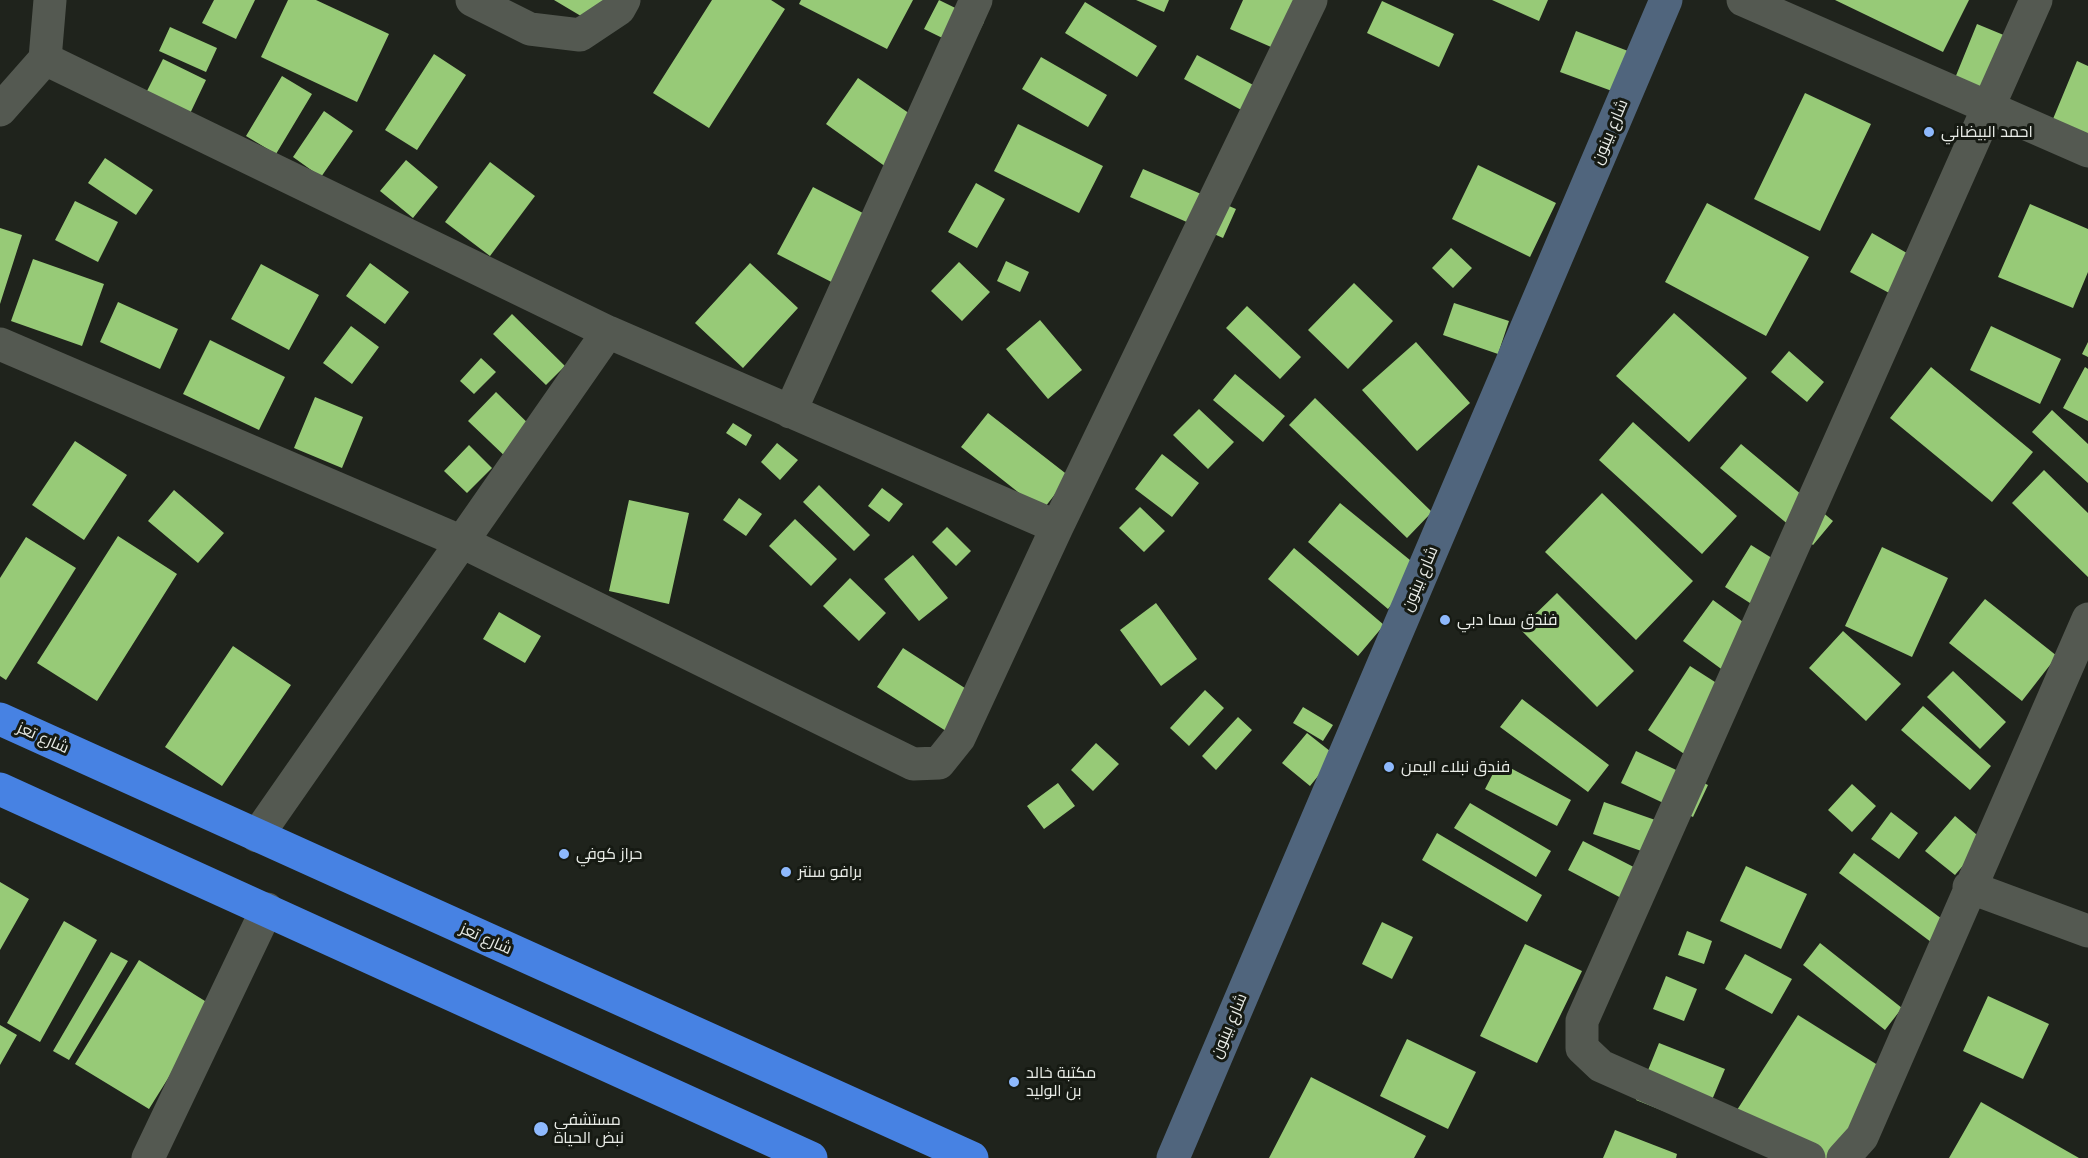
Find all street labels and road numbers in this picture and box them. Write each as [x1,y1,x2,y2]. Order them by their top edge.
street label: شارع بينون [1588,97,1632,167]
street label: شارع بينون [1398,544,1442,614]
street label: شارع تعز [14,718,72,758]
street label: شارع تعز [457,919,515,959]
street label: شارع بينون [1207,991,1251,1061]

